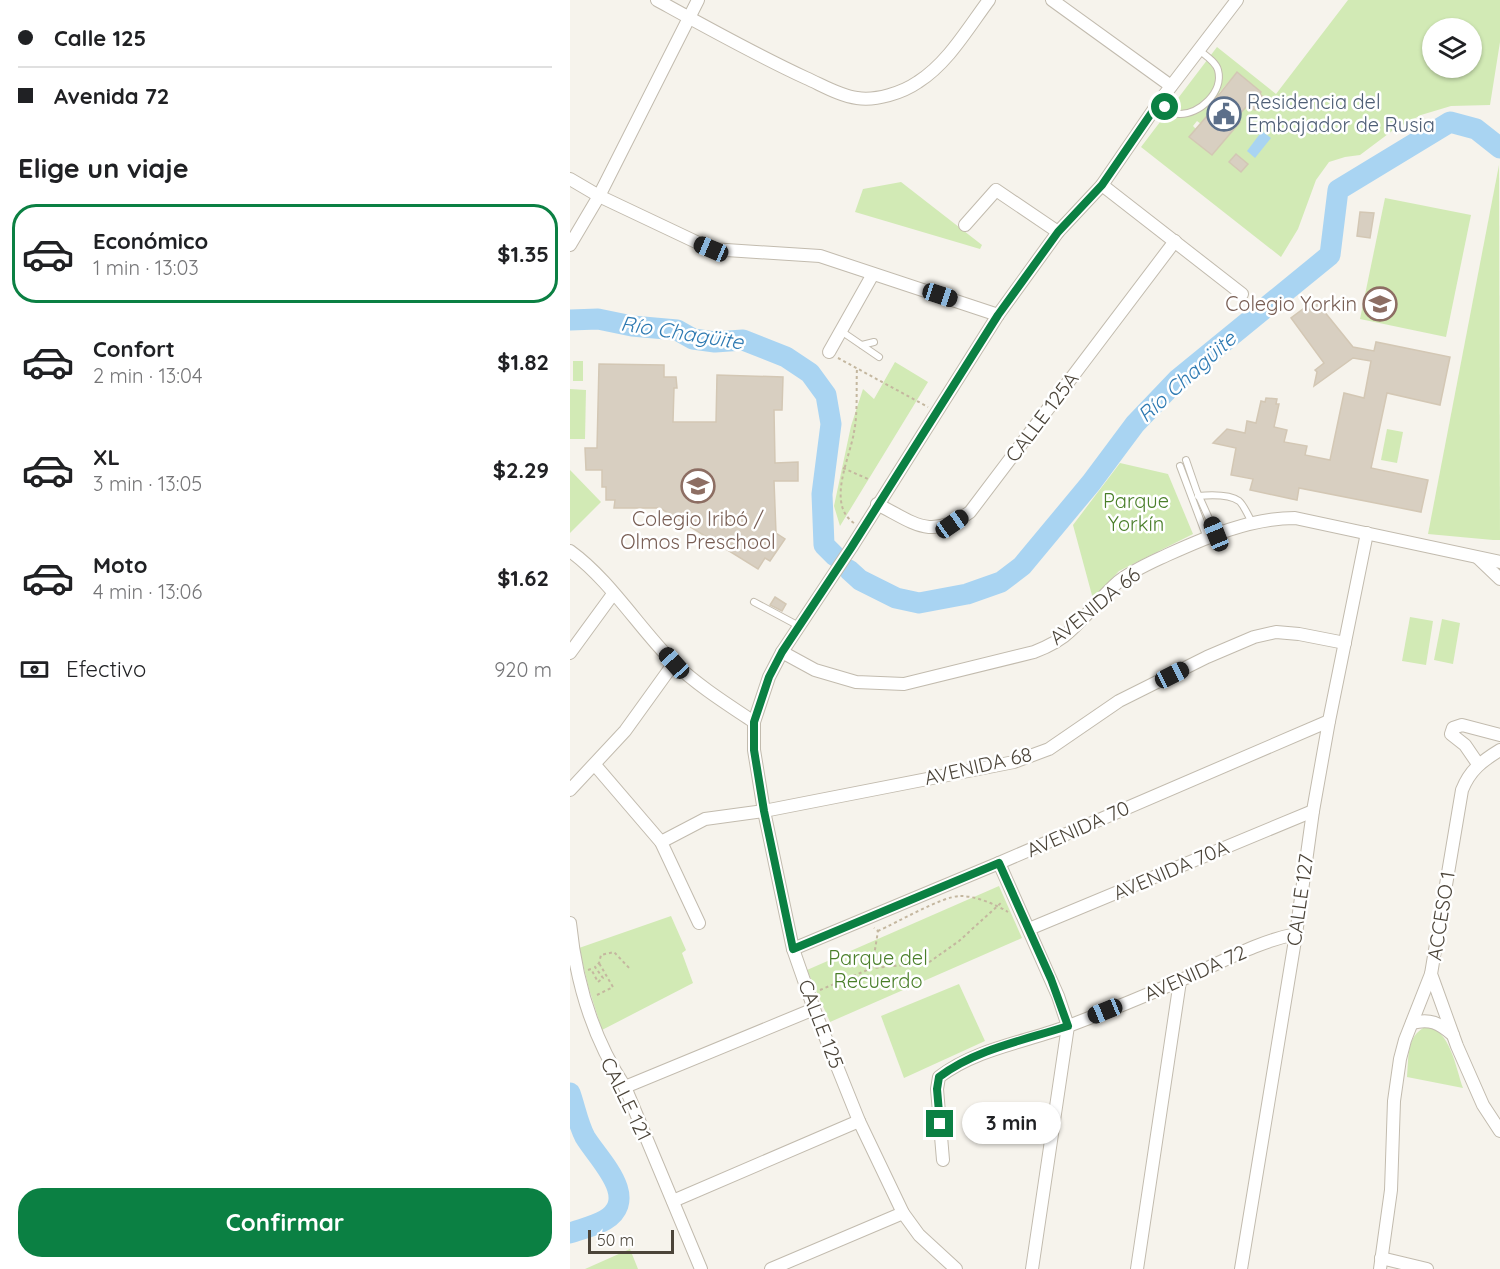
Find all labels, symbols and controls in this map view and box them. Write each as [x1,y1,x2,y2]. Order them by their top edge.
map controls [1422,18,1482,78]
button: layers [1422,18,1482,78]
text: Calle 125 [54,24,146,52]
text: Avenida 72 [54,82,169,110]
place label: Residencia del Embajador de Rusia [1247,89,1435,137]
route start [1151,93,1178,120]
public building icon: Residencia del Embajador de Rusia [1206,96,1242,132]
text: Elige un viaje [18,151,189,185]
icon: car [21,227,75,281]
text: Económico [93,227,208,255]
car [691,234,731,264]
text: $1.35 [497,240,549,268]
text: 1 min · 13:03 [93,255,199,280]
car [920,281,960,309]
school or university icon: Colegio Yorkin [1362,286,1398,322]
place label: Colegio Yorkin [1225,291,1357,316]
water label: Río Chagüite [619,310,746,355]
water label: Río Chagüite [1132,324,1242,427]
icon: car [21,335,75,389]
text: Confort [93,335,175,363]
text: $1.82 [497,348,549,376]
text: 2 min · 13:04 [93,363,203,388]
street label: CALLE 125A [1000,367,1084,467]
icon: car [21,443,75,497]
text: XL [93,443,120,471]
text: $2.29 [493,456,549,484]
school or university icon: Colegio Iribó / Olmos Preschool [680,468,716,504]
text: 3 min · 13:05 [93,471,202,496]
park label: Parque Yorkín [1103,488,1169,536]
place label: Colegio Iribó / Olmos Preschool [620,506,776,554]
car [932,506,972,542]
car [1201,514,1231,554]
icon: car [21,551,75,605]
text: Moto [93,551,147,579]
street label: AVENIDA 66 [1044,561,1145,650]
text: $1.62 [497,564,549,592]
text: 4 min · 13:06 [93,579,202,604]
car [655,644,693,682]
icon: cash [18,653,51,686]
text: Efectivo [66,655,146,683]
text: 920 m [494,657,552,682]
car [1152,659,1192,691]
street label: AVENIDA 68 [922,741,1034,790]
street label: AVENIDA 70 [1022,795,1133,862]
street label: AVENIDA 70A [1109,834,1232,905]
street label: CALLE 127 [1281,852,1318,947]
street label: ACCESO 1 [1421,870,1460,962]
street label: AVENIDA 72 [1140,939,1250,1006]
park label: Parque del Recuerdo [828,945,928,993]
street label: CALLE 125 [793,976,850,1072]
car [1085,996,1125,1026]
street label: CALLE 121 [595,1053,657,1145]
callout: 3 min [961,1103,1060,1145]
route end [926,1110,953,1137]
text: 3 min [986,1110,1037,1135]
button: Confirmar [18,1188,552,1257]
scale bar [588,1227,674,1254]
text: 50 m [597,1230,634,1250]

